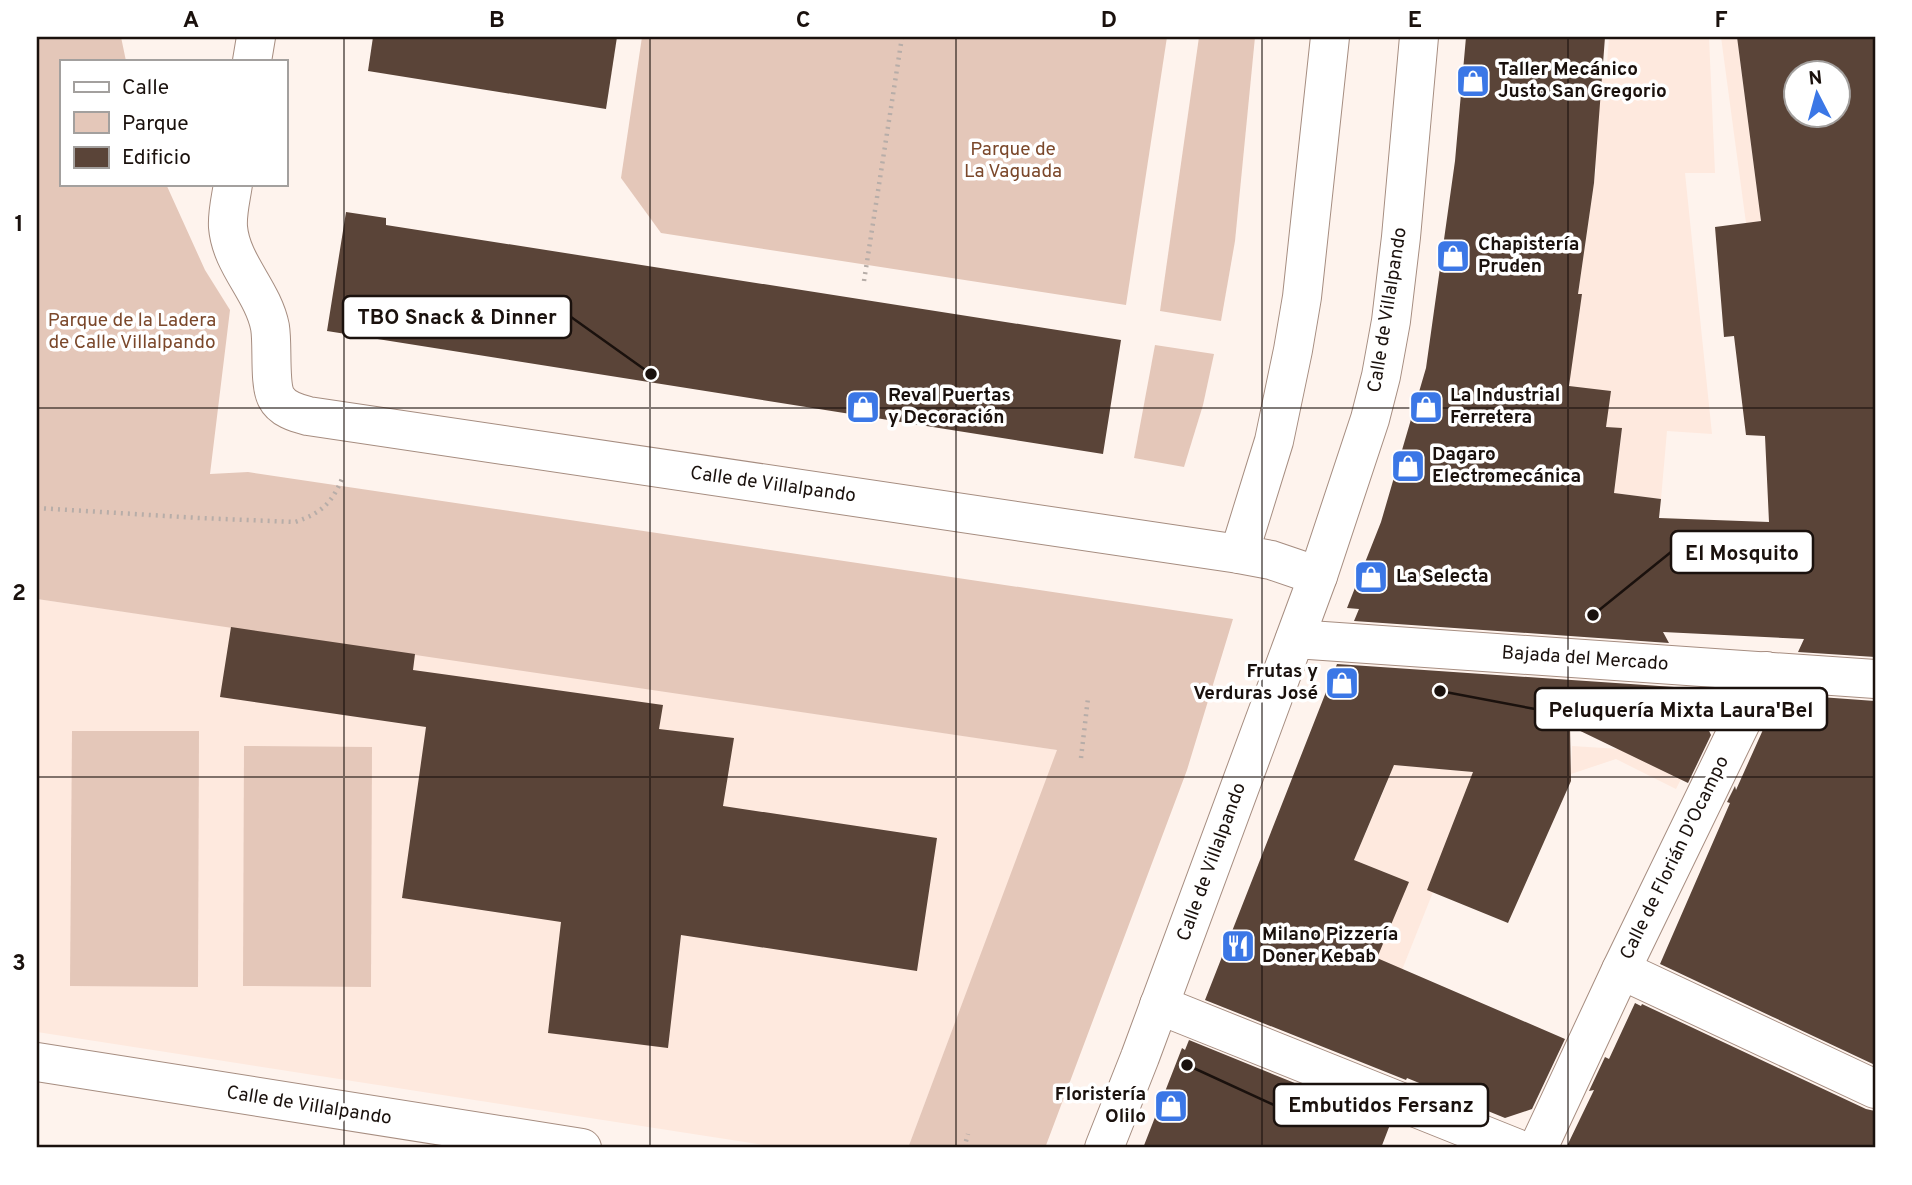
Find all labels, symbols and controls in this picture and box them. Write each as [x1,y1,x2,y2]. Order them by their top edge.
text: A [183,7,199,36]
text: B [489,7,505,36]
text: C [796,7,810,36]
text: D [1101,7,1117,36]
text: E [1408,7,1422,36]
text: F [1714,7,1728,36]
place label: Taller Mecánico Justo San Gregorio [1498,58,1667,104]
legend [60,60,287,186]
north arrow [1783,60,1853,130]
shop icon: Taller Mecánico Justo San Gregorio [1454,62,1492,100]
text: N [1807,66,1823,92]
text: Calle [122,75,169,102]
text: Parque [122,111,189,138]
park label: Parque de La Vaguada [964,138,1062,184]
text: Edificio [122,145,191,172]
text: 1 [14,211,24,240]
street label: Calle de Villalpando [1363,226,1413,394]
place label: Chapistería Pruden [1478,233,1579,279]
shop icon: Chapistería Pruden [1434,237,1472,275]
callout: TBO Snack & Dinner [343,296,571,338]
text: TBO Snack & Dinner [357,305,557,332]
park label: Parque de la Ladera de Calle Villalpando [48,309,216,355]
place label: Reval Puertas y Decoración [888,384,1011,430]
place label: La Industrial Ferretera [1450,384,1560,430]
shop icon: Reval Puertas y Decoración [844,388,882,426]
shop icon: La Industrial Ferretera [1407,388,1445,426]
place label: Dagaro Electromecánica [1432,443,1581,489]
shop icon: Dagaro Electromecánica [1389,447,1427,485]
street label: Calle de Villalpando [689,461,857,509]
callout: El Mosquito [1671,531,1813,573]
text: El Mosquito [1685,541,1799,568]
shop icon: La Selecta [1352,558,1390,596]
place label: La Selecta [1396,565,1489,589]
text: 2 [12,580,26,609]
street label: Bajada del Mercado [1501,641,1669,677]
place label: Frutas y Verduras José [1193,660,1318,706]
shop icon: Frutas y Verduras José [1323,664,1361,702]
callout: Peluquería Mixta Laura'Bel [1535,688,1827,730]
text: Peluquería Mixta Laura'Bel [1549,698,1813,725]
street label: Calle de Florián D'Ocampo [1615,752,1735,964]
street label: Calle de Villalpando [1172,779,1252,945]
place label: Milano Pizzería Doner Kebab [1262,923,1398,969]
restaurant icon: Milano Pizzería Doner Kebab [1219,927,1257,965]
text: 3 [12,950,26,979]
street label: Calle de Villalpando [225,1081,393,1131]
place label: Floristería Olilo [1055,1083,1146,1129]
callout: Embutidos Fersanz [1274,1084,1488,1126]
shop icon: Floristería Olilo [1152,1087,1190,1125]
text: Embutidos Fersanz [1288,1093,1474,1120]

